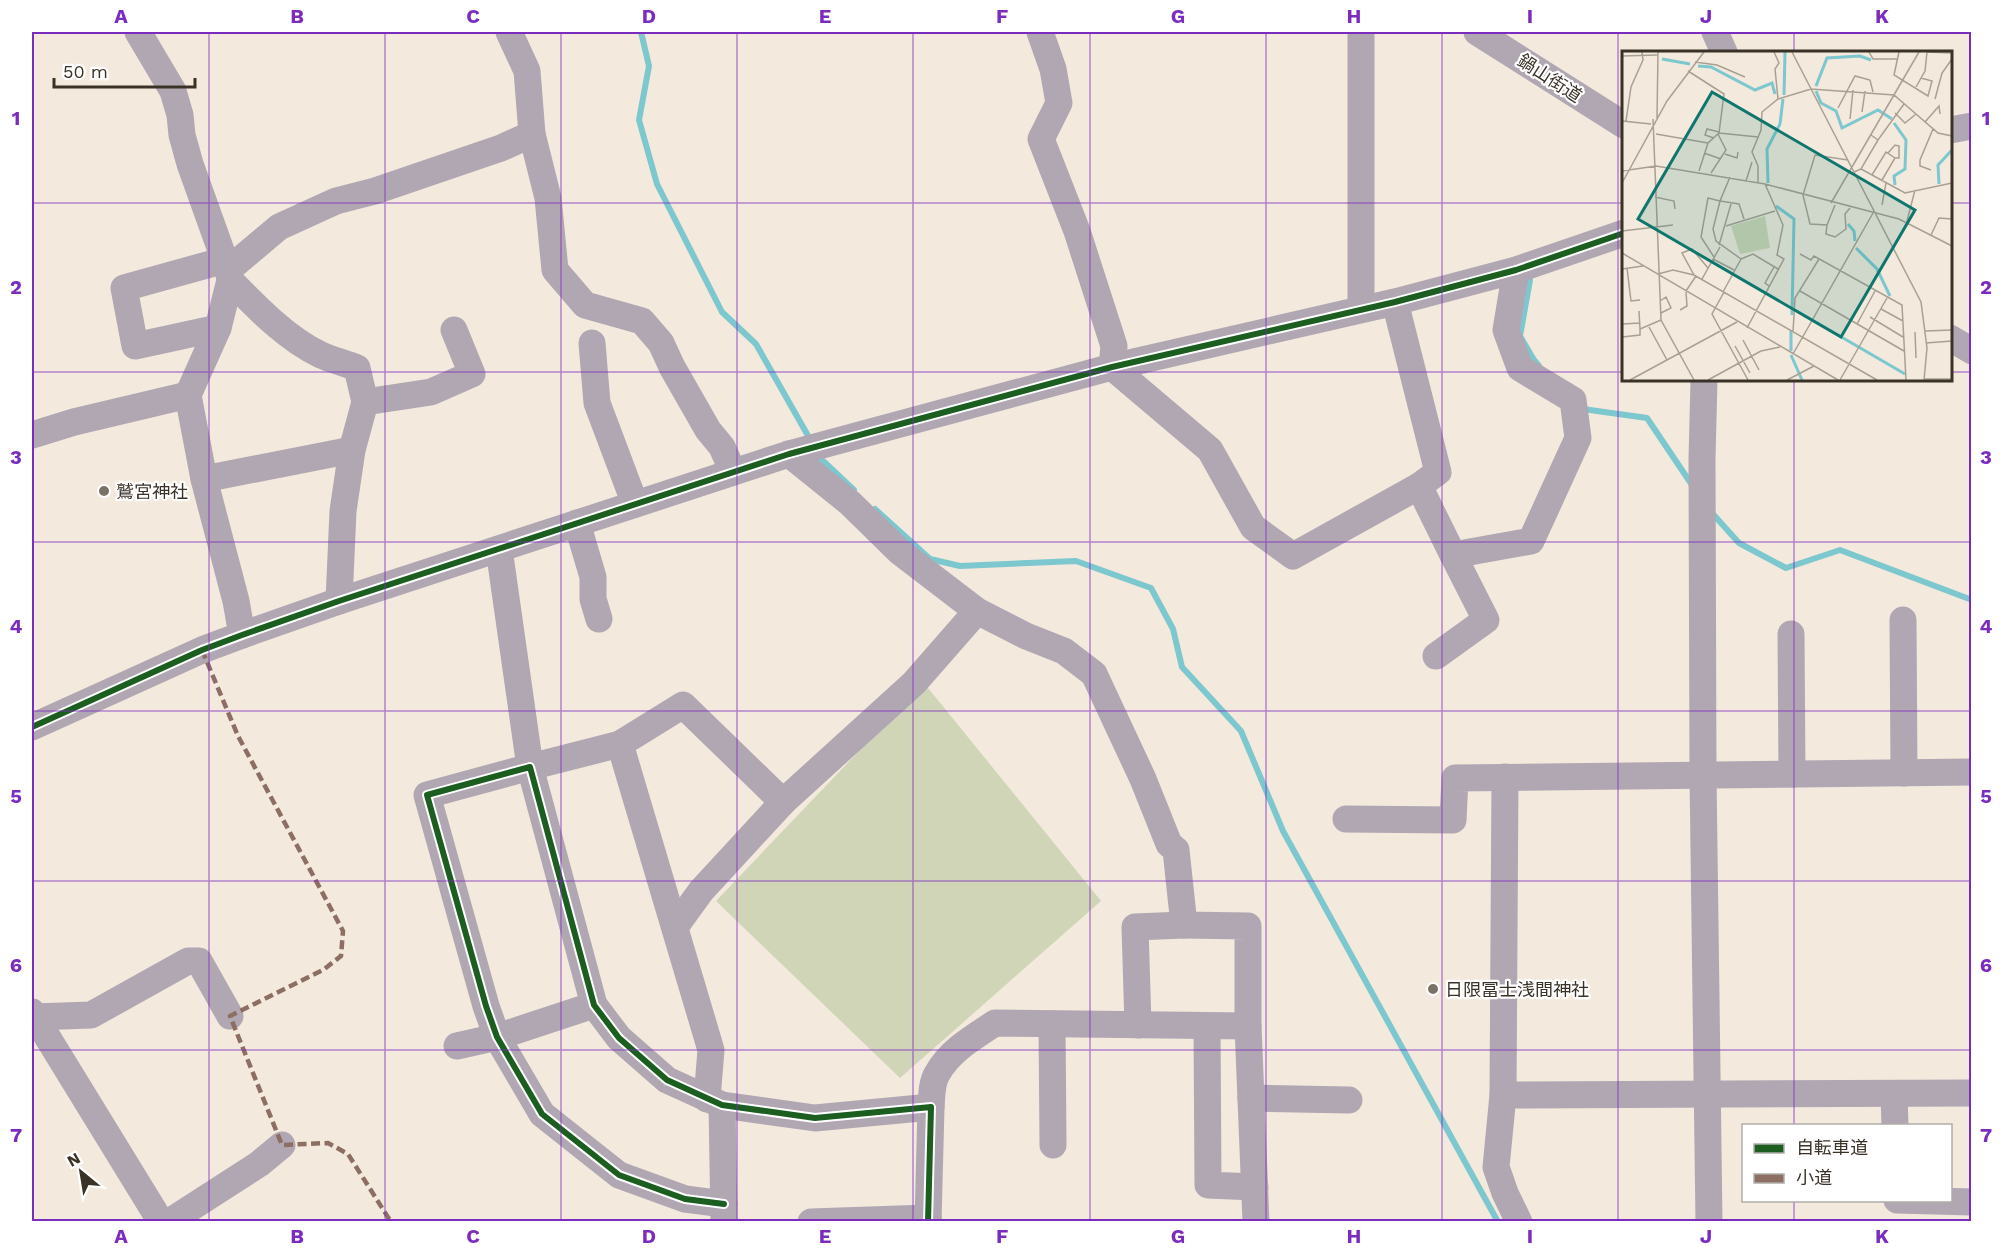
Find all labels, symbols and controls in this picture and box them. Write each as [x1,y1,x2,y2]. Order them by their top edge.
text: A [114,4,128,28]
text: B [290,4,304,28]
text: C [466,4,480,28]
text: D [642,4,656,28]
text: E [819,4,831,28]
text: F [996,4,1008,28]
text: G [1171,4,1185,28]
text: H [1347,4,1361,28]
text: I [1527,4,1533,28]
text: J [1700,4,1712,28]
text: K [1875,4,1889,28]
street label: 鍋山街道 [1514,50,1586,106]
scale bar [54,51,195,89]
inset map [1622,51,1952,381]
text: 50 m [63,61,108,82]
text: 1 [12,106,20,130]
text: 1 [1982,106,1990,130]
text: 2 [10,275,22,299]
text: 2 [1980,275,1992,299]
text: 3 [10,445,22,469]
text: 3 [1980,445,1992,469]
place label: 鷲宮神社 [116,481,188,502]
marker: 鷲宮神社 [97,484,111,498]
text: 4 [10,614,23,638]
text: 4 [1980,614,1993,638]
text: 5 [10,784,22,808]
text: 5 [1980,784,1992,808]
text: 6 [10,953,22,977]
text: 6 [1980,953,1992,977]
place label: 日限冨士浅間神社 [1445,979,1589,1000]
marker: 日限冨士浅間神社 [1426,982,1440,996]
text: 7 [10,1123,22,1147]
text: 7 [1980,1123,1992,1147]
legend [1742,1124,1952,1202]
text: 自転車道 [1796,1137,1868,1158]
north arrow [51,1142,111,1202]
text: N [64,1148,84,1171]
text: 小道 [1796,1167,1832,1188]
text: A [114,1224,128,1248]
text: B [290,1224,304,1248]
text: C [466,1224,480,1248]
text: D [642,1224,656,1248]
text: E [819,1224,831,1248]
text: F [996,1224,1008,1248]
text: G [1171,1224,1185,1248]
text: H [1347,1224,1361,1248]
text: I [1527,1224,1533,1248]
text: J [1700,1224,1712,1248]
text: K [1875,1224,1889,1248]

